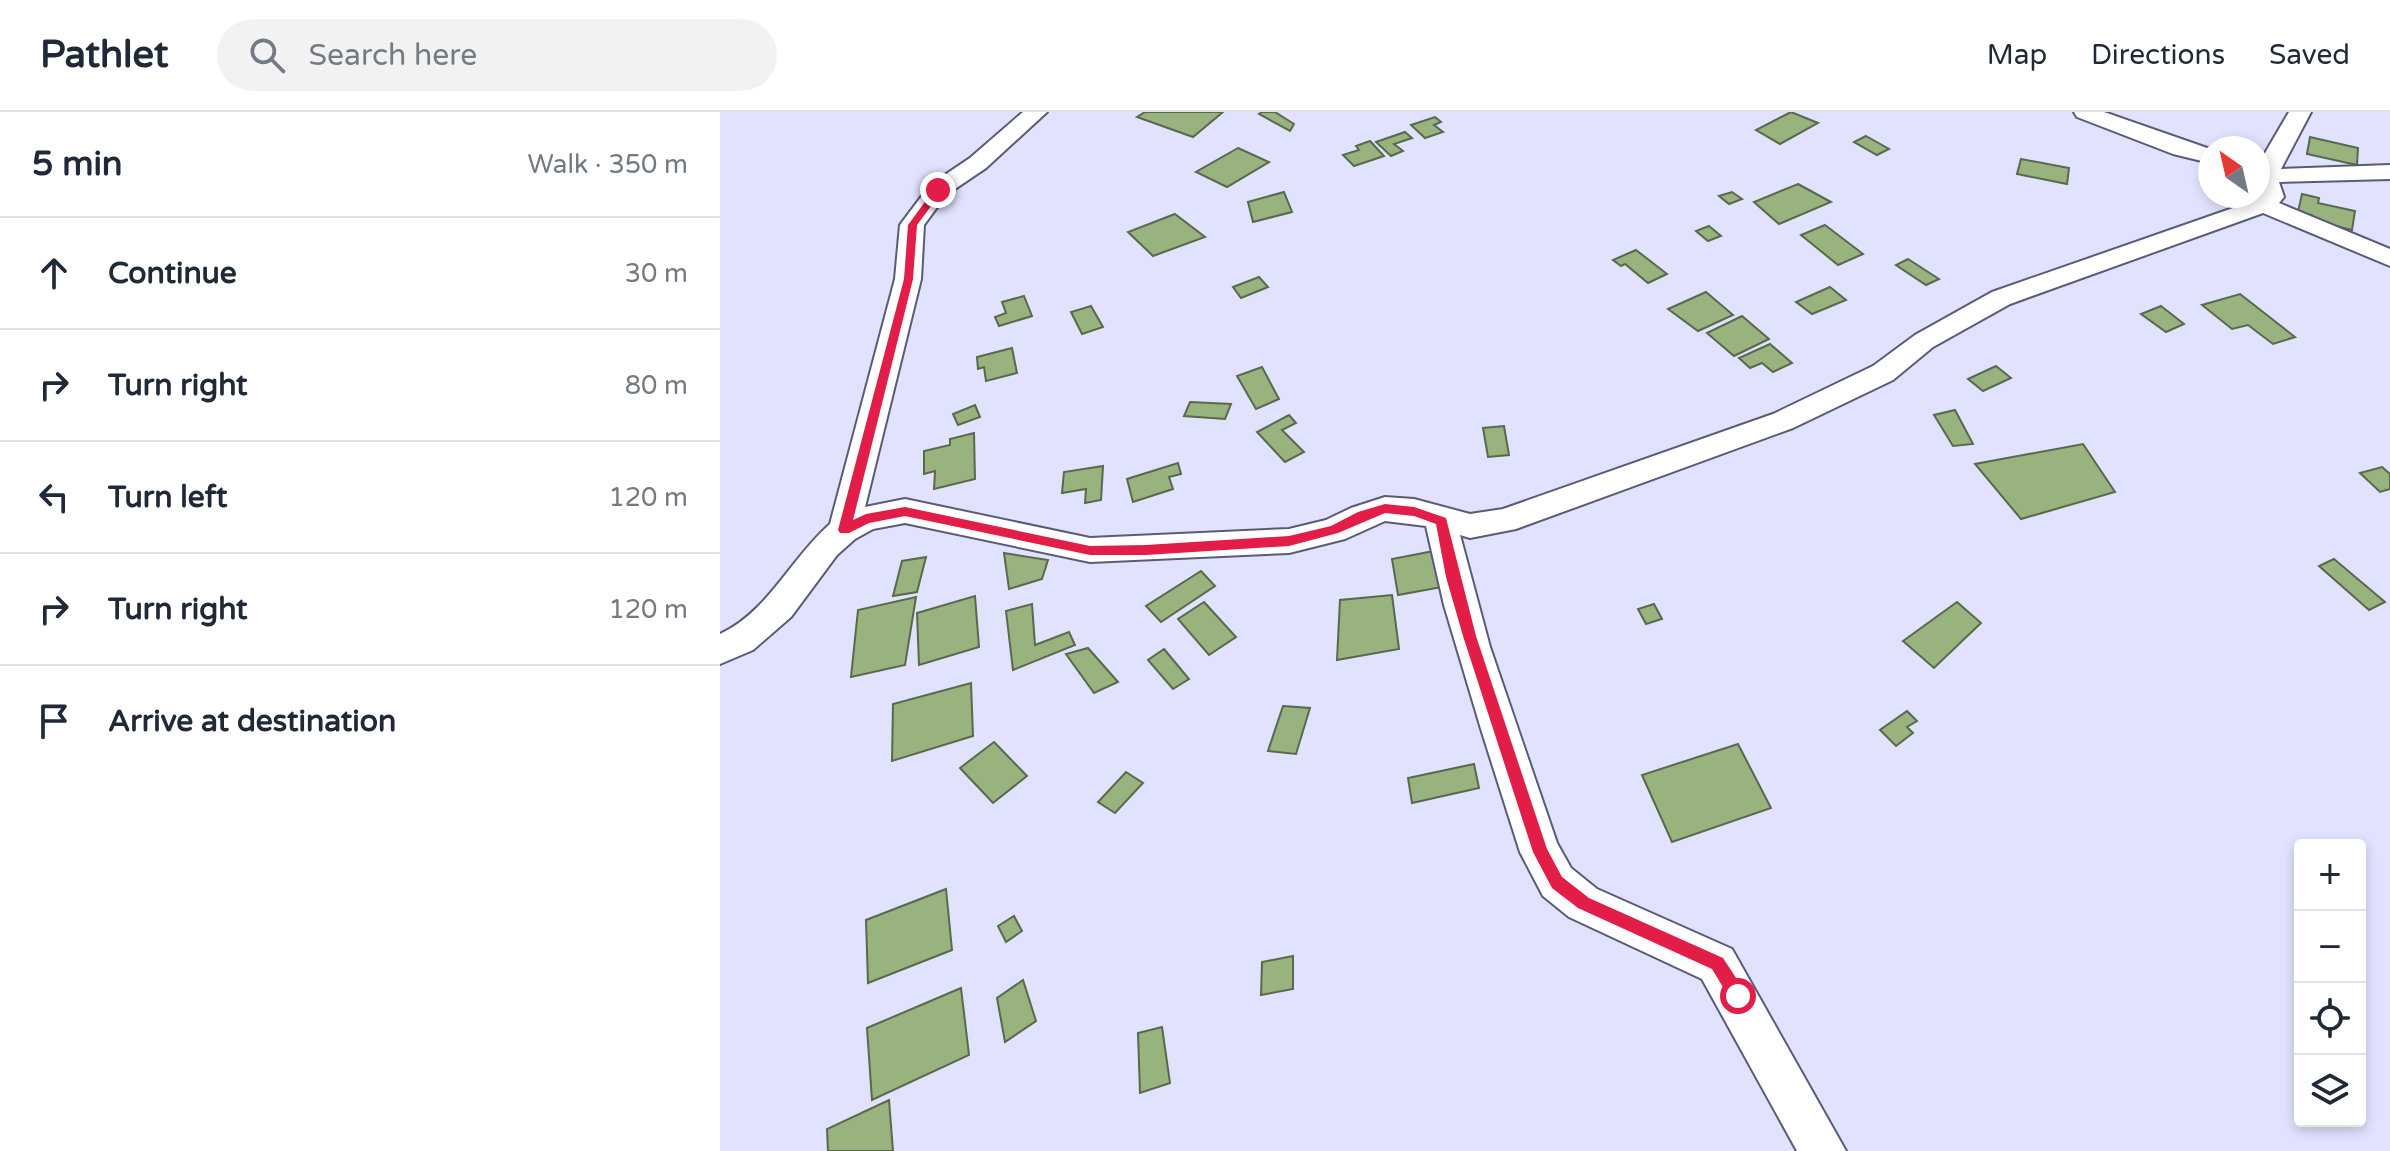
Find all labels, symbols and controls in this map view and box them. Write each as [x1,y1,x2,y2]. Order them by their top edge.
search box [217,19,777,91]
text: Pathlet [40,32,169,78]
icon: search [245,33,289,77]
text: Search here [309,37,477,74]
text: Map [1987,38,2047,72]
text: Directions [2091,38,2225,72]
text: Saved [2269,38,2350,72]
north arrow [2198,136,2270,208]
text: 5 min [32,144,123,185]
text: Walk · 350 m [528,149,688,180]
route end [920,172,956,208]
icon: ahead [32,251,76,295]
text: Continue [108,255,237,292]
text: 30 m [625,258,688,289]
icon: right [32,363,76,407]
text: Turn right [108,367,248,404]
text: 80 m [625,370,688,401]
icon: left [32,475,76,519]
text: Turn left [108,479,227,516]
text: 120 m [608,482,688,513]
icon: right [32,587,76,631]
text: Turn right [108,591,248,628]
text: 120 m [608,594,688,625]
icon: arrive [32,699,76,743]
text: Arrive at destination [108,703,396,740]
map controls [2294,839,2366,1127]
button: + [2294,839,2366,911]
button: − [2294,911,2366,983]
route start [1720,978,1756,1014]
button: locate [2294,983,2366,1055]
button: layers [2294,1055,2366,1127]

